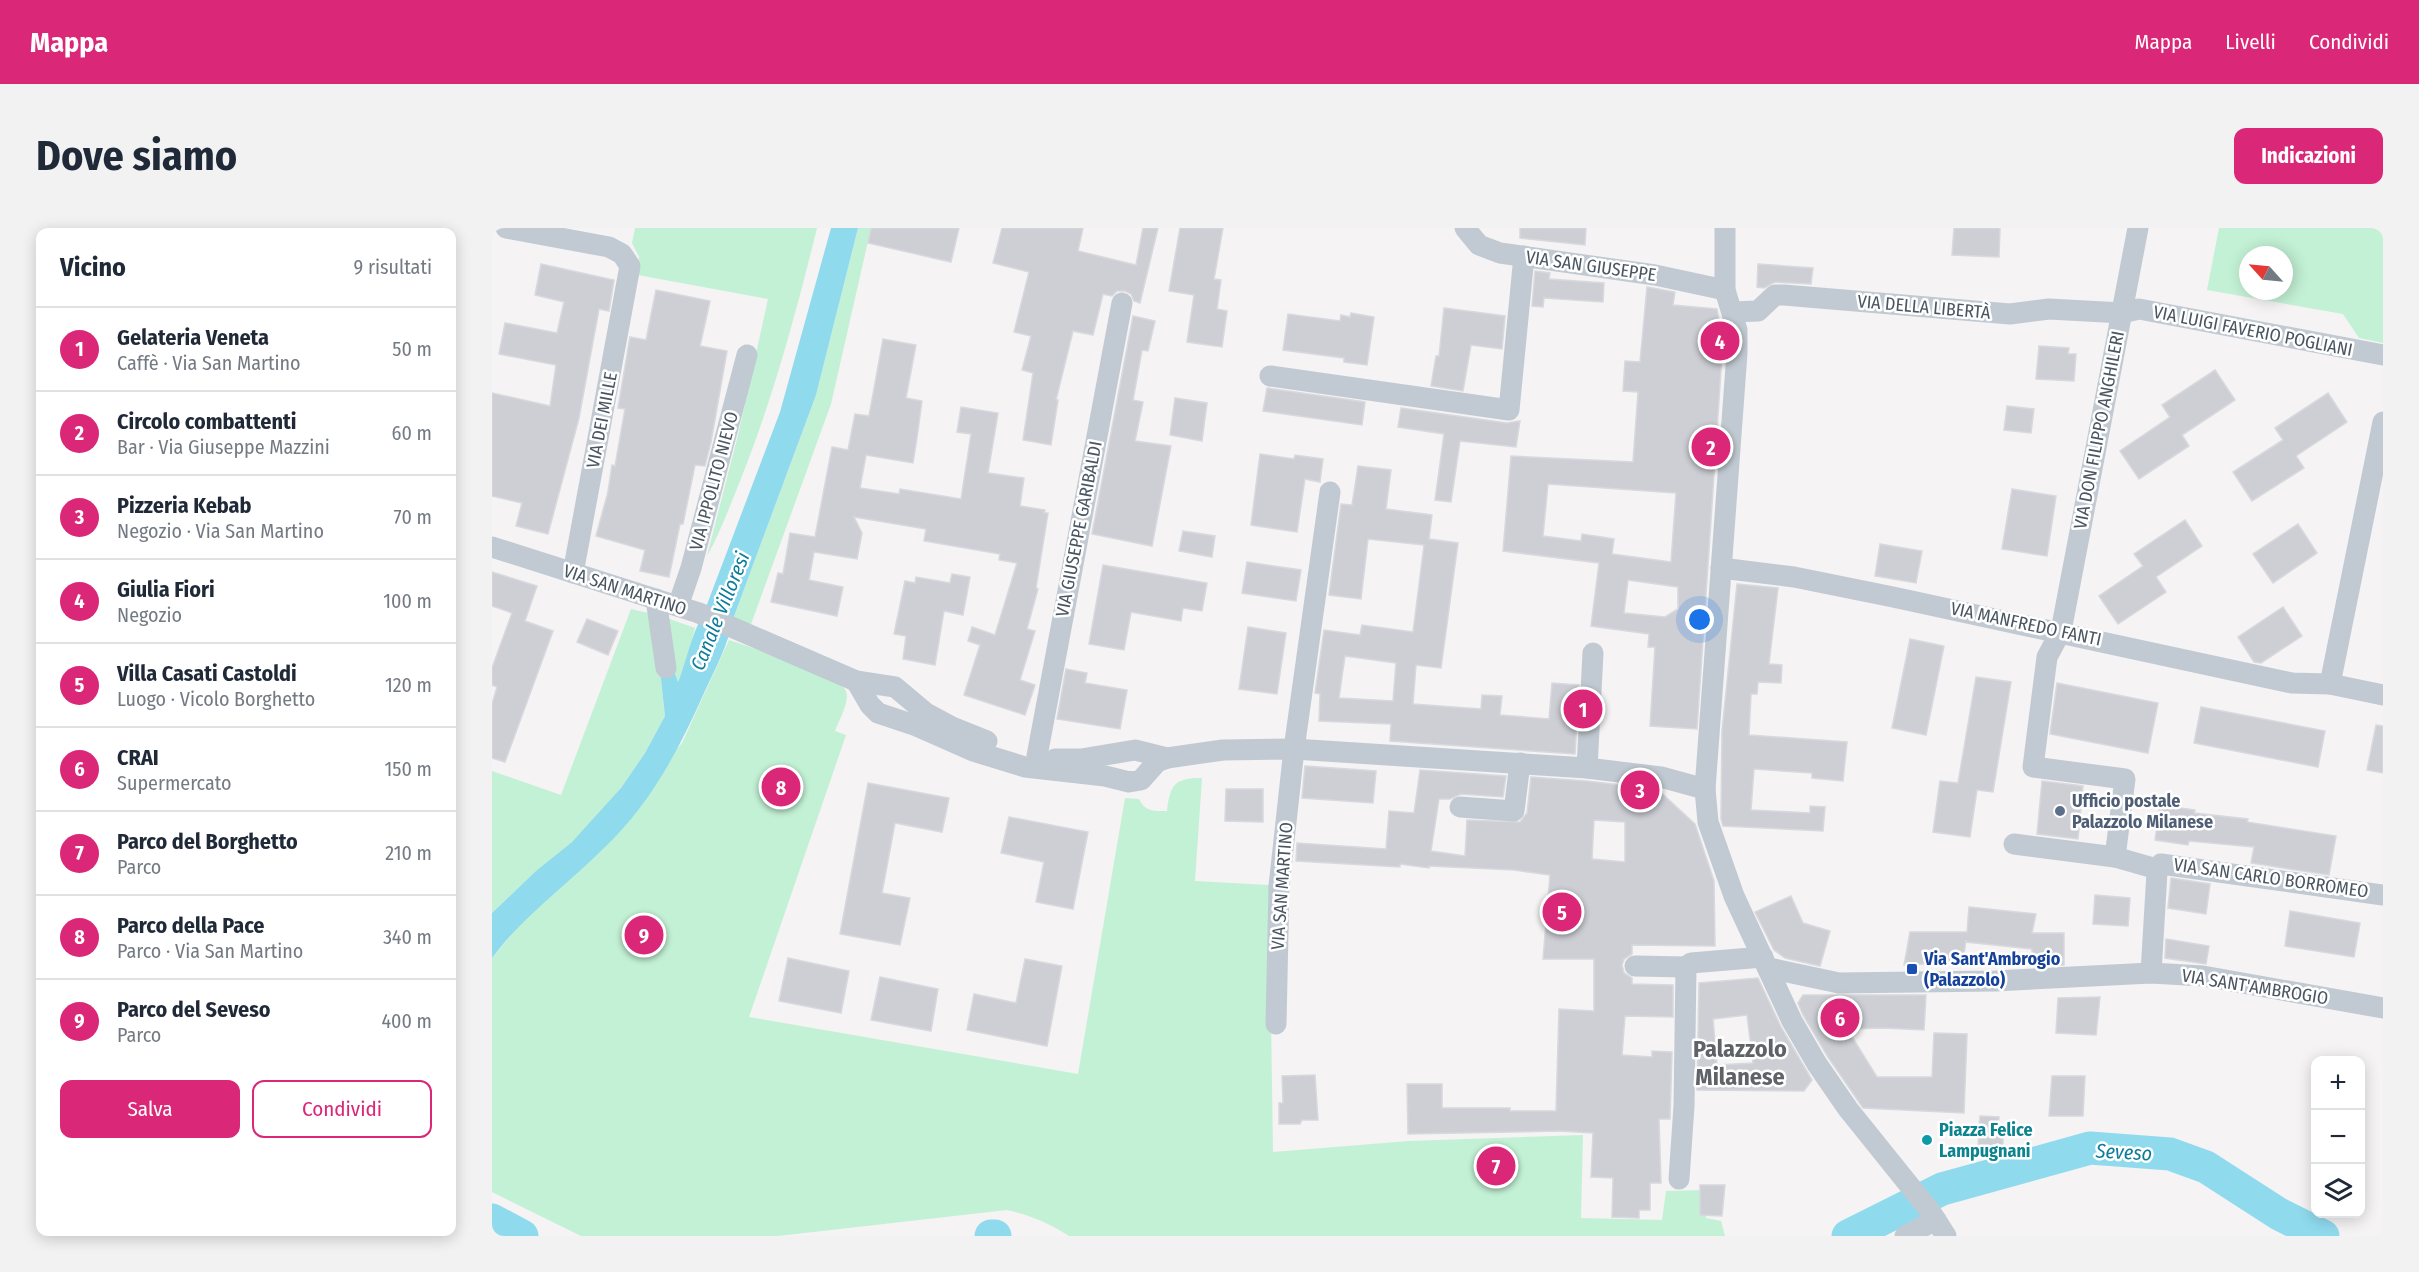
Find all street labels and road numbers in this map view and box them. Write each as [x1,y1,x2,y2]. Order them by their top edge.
street label: VIA SAN GIUSEPPE [1525,246,1657,286]
street label: VIA DELLA LIBERTÀ [1857,289,1992,324]
street label: VIA LUIGI FAVERIO POGLIANI [2152,301,2354,361]
street label: VIA DON FILIPPO ANGHILERI [2069,329,2129,531]
street label: VIA DEI MILLE [582,370,622,470]
street label: VIA IPPOLITO NIEVO [685,409,743,553]
street label: VIA GIUSEPPE GARIBALDI [1051,439,1107,619]
street label: VIA SAN MARTINO [561,560,689,620]
street label: VIA MANFREDO FANTI [1949,597,2103,651]
street label: VIA SAN MARTINO [1267,821,1297,951]
street label: VIA SAN CARLO BORROMEO [2172,853,2370,903]
street label: VIA SANT'AMBROGIO [2180,965,2330,1009]

